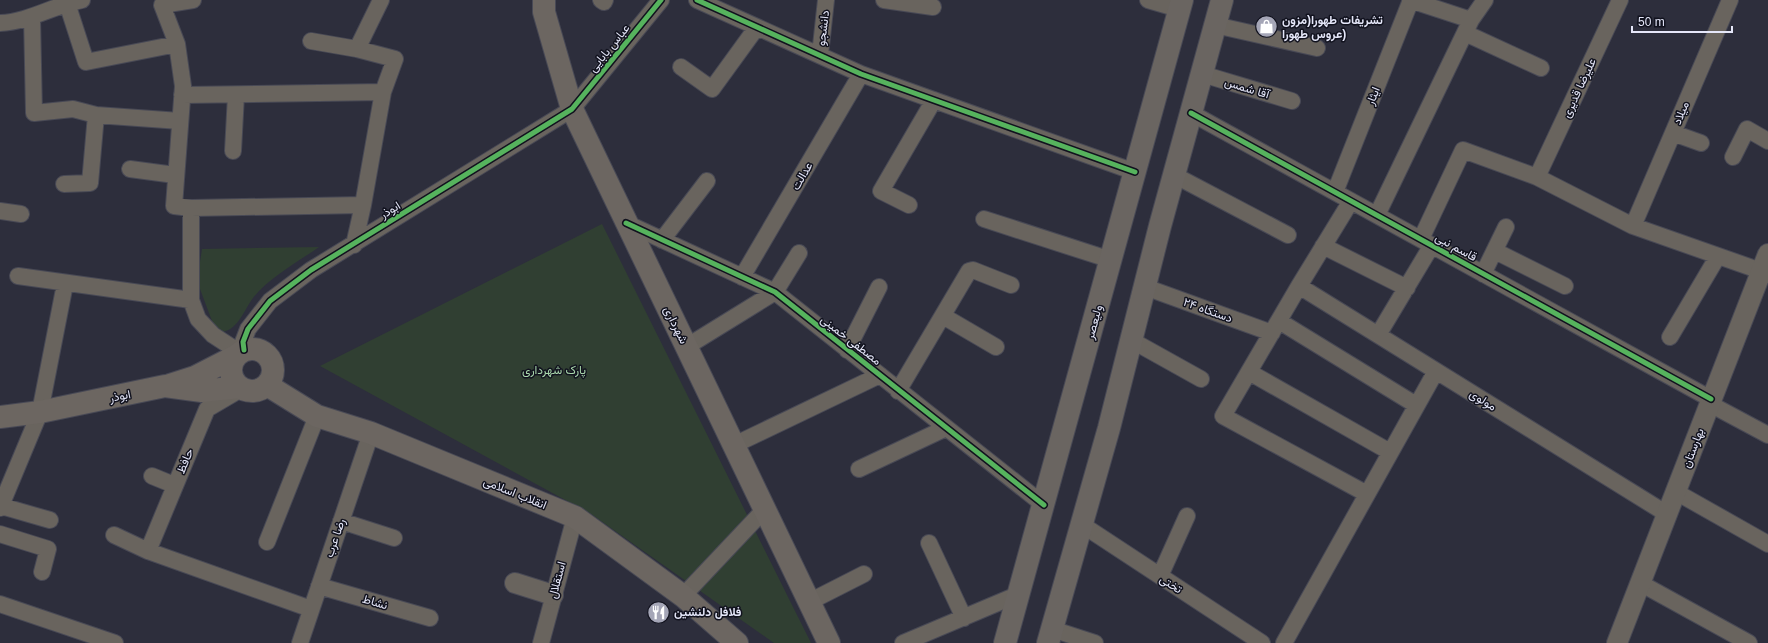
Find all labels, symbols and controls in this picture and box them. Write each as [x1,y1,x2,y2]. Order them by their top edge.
scale bar [1632,8,1732,34]
street label: دانشجو [814,9,833,47]
place label: تشریفات طهورا(مزون عروس طهورا) [1282,13,1383,42]
shop icon: تشریفات طهورا(مزون عروس طهورا) [1254,14,1280,40]
text: 50 m [1638,15,1665,29]
street label: عباس بابایی [585,21,633,75]
street label: علیرضا قدیری [1559,56,1600,120]
street label: آقا شمس [1222,75,1272,103]
street label: ایثار [1363,85,1384,108]
street label: میلاد [1670,99,1692,127]
street label: عدالت [788,159,816,193]
street label: ابوذر [376,198,403,223]
street label: قاسم نبی [1432,230,1479,265]
street label: ۲۴ دستگاه [1182,295,1235,325]
street label: ولیعصر [1082,303,1106,342]
street label: شهرداری [660,304,691,347]
street label: مصطفی خمینی [817,312,884,369]
park label: پارک شهرداری [522,363,586,378]
street label: مولوی [1466,386,1499,414]
street label: ابوذر [107,387,132,406]
street label: بهارستان [1679,426,1708,470]
street label: حافظ [174,446,196,476]
street label: انقلاب اسلامی [481,474,549,513]
street label: رضا عرب [322,517,349,560]
street label: استقلال [545,560,570,600]
street label: تختی [1157,572,1185,597]
street label: نشاط [361,592,389,612]
restaurant icon: فلافل دلنشین [645,599,671,625]
place label: فلافل دلنشین [674,605,742,619]

